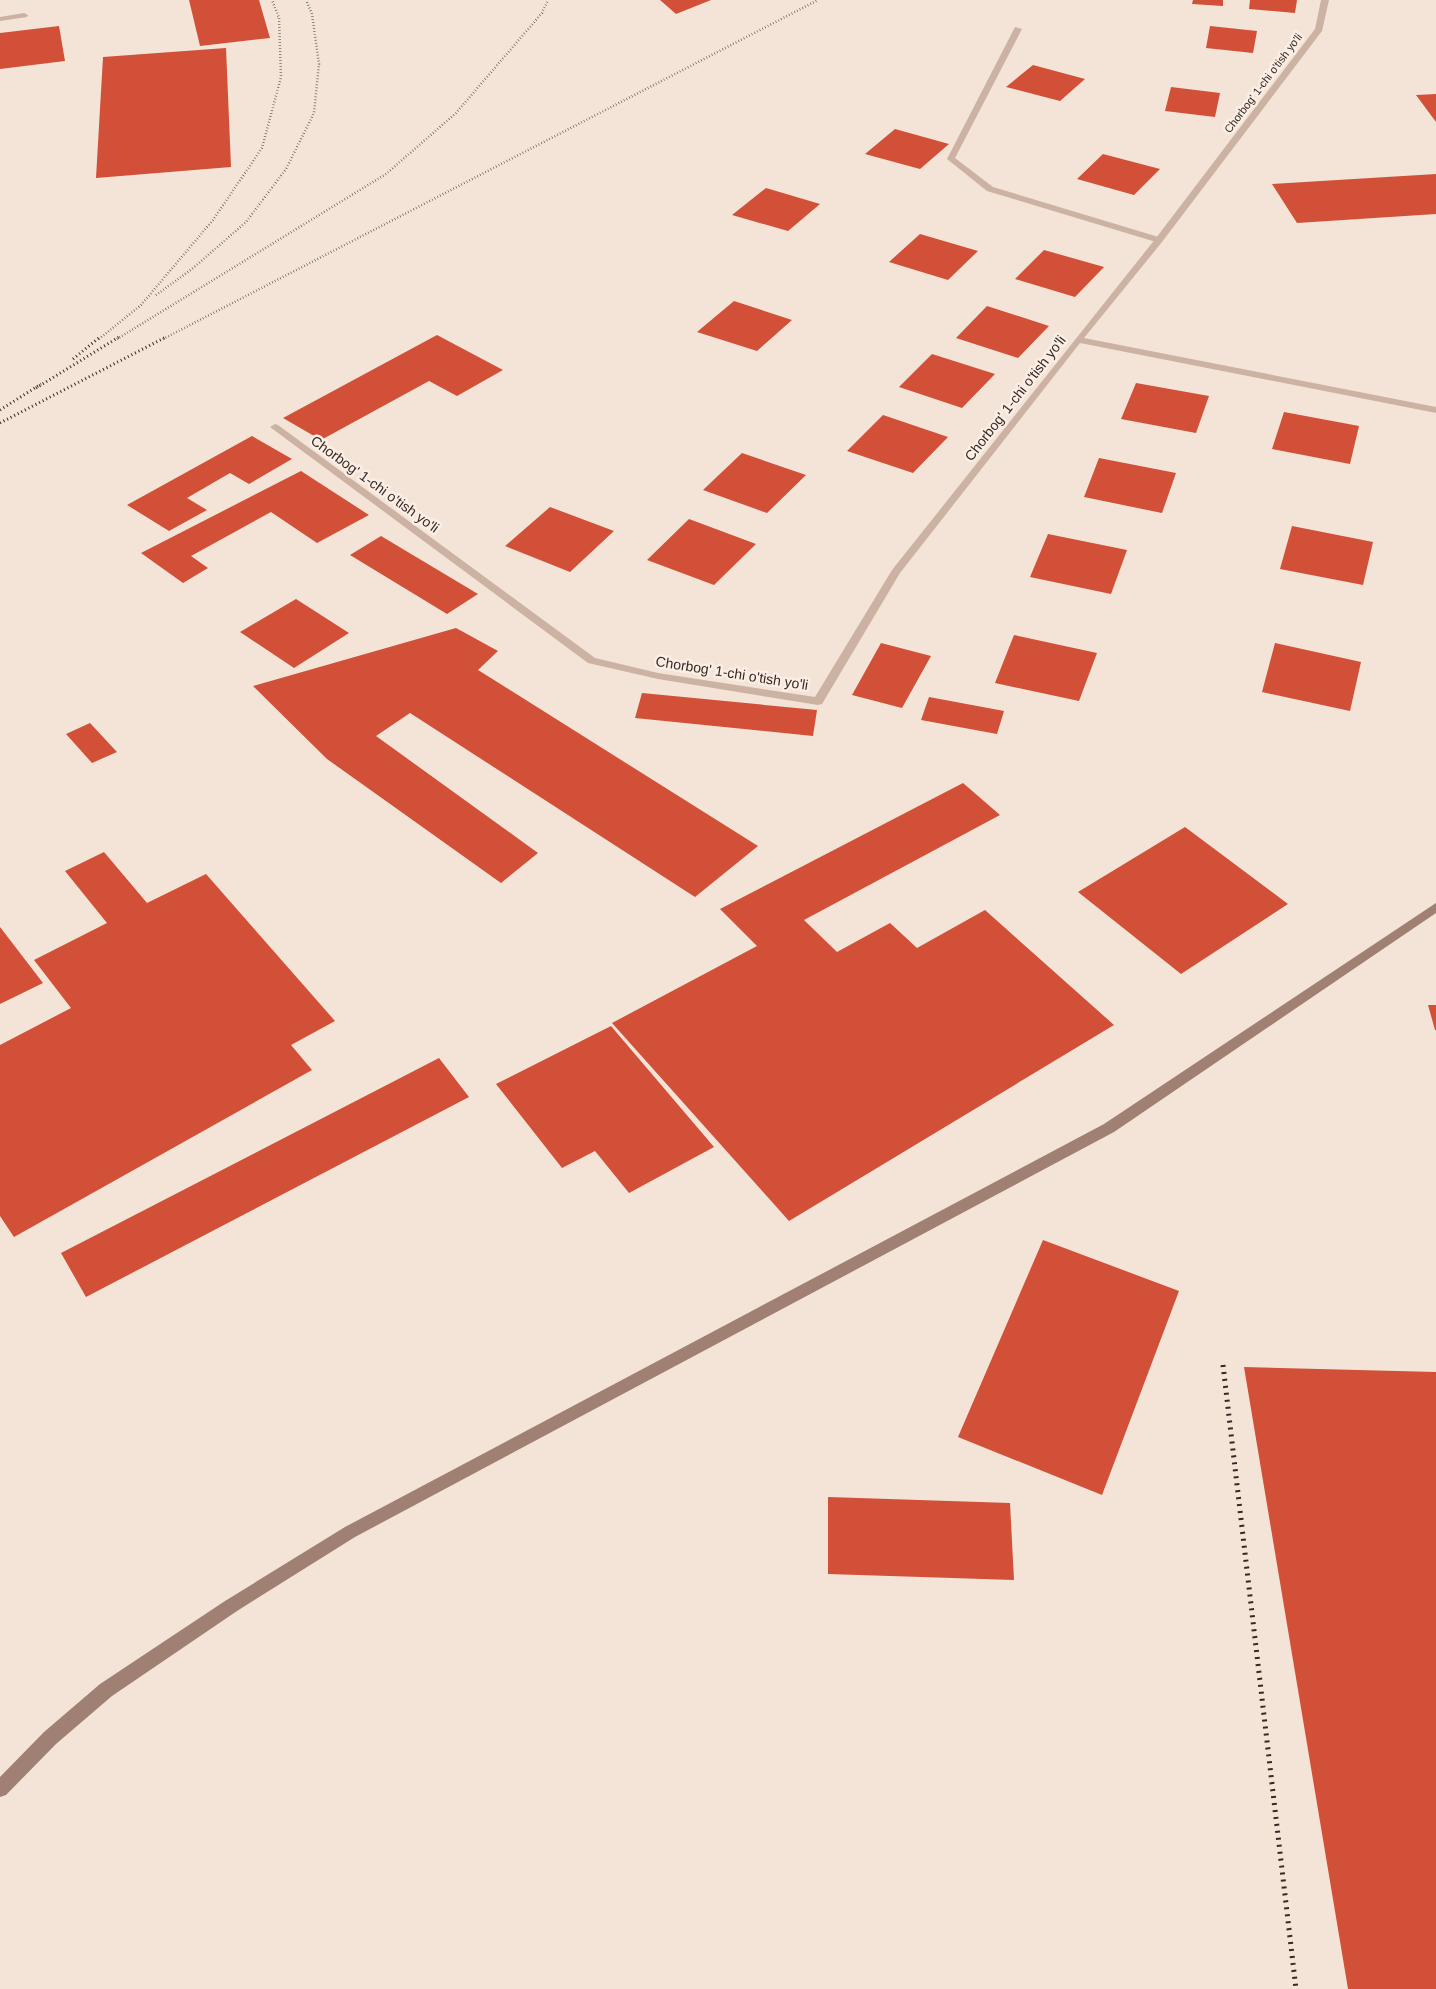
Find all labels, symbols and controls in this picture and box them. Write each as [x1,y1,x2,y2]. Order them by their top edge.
street label: Chorbog' 1-chi o'tish yo'li [1222,31,1304,135]
street label: Chorbog' 1-chi o'tish yo'li [961,332,1069,464]
street label: Chorbog' 1-chi o'tish yo'li [308,432,442,536]
street label: Chorbog' 1-chi o'tish yo'li [655,653,809,693]

